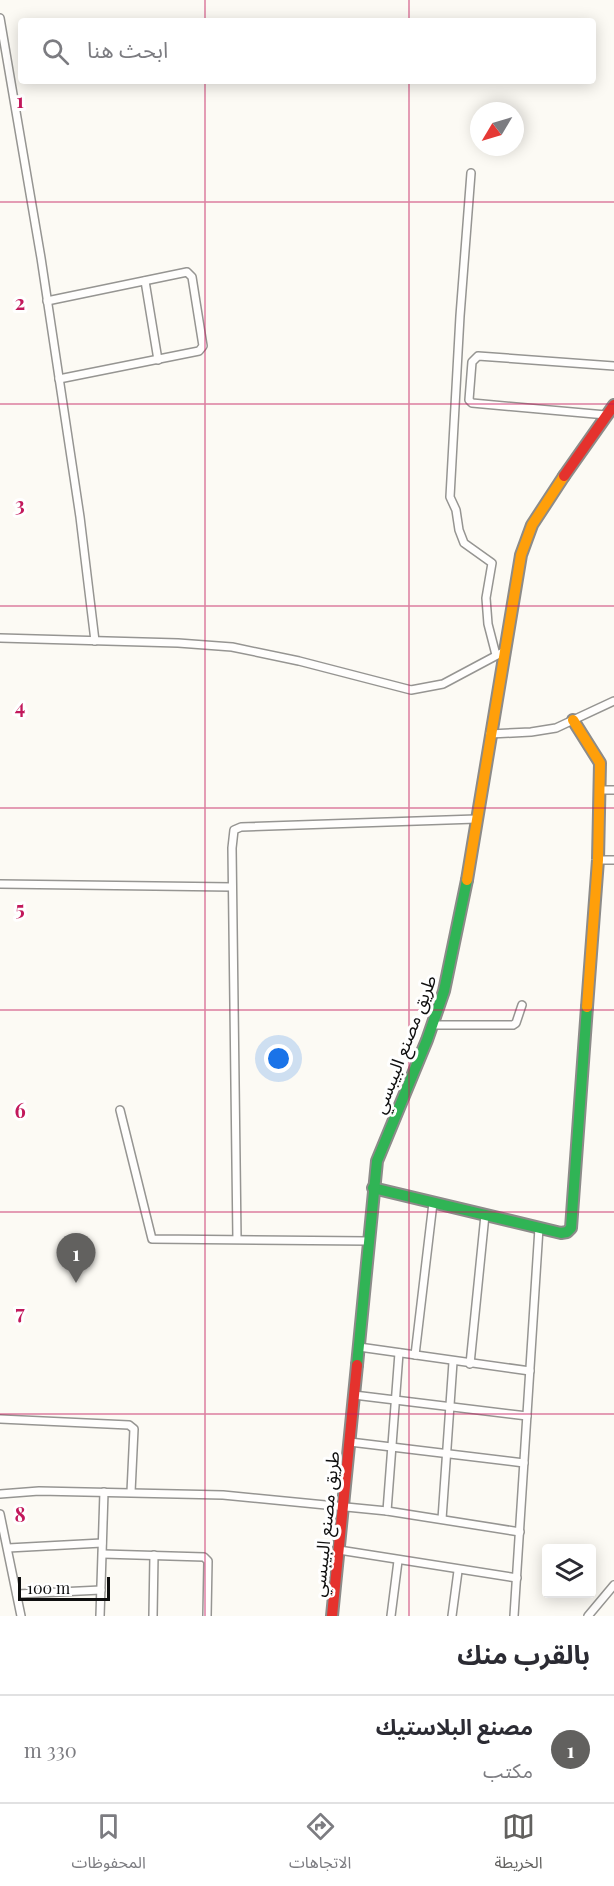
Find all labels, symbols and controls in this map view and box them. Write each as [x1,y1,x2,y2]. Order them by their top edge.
search box [18,18,596,84]
text: ابحث هنا [87,34,168,64]
icon: search [39,35,72,68]
text: 1 [16,86,24,113]
north arrow [470,102,524,156]
text: 2 [15,288,25,315]
text: 3 [15,490,25,517]
text: 4 [15,692,25,719]
text: 5 [15,894,25,921]
street label: طريق مصنع البيبسي [367,971,444,1118]
your location [264,1044,293,1073]
text: 6 [14,1096,26,1123]
pin: 1 [56,1234,96,1283]
text: 7 [15,1298,25,1325]
street label: طريق مصنع البيبسي [305,1450,348,1598]
text: 8 [14,1500,26,1527]
map controls [542,1544,596,1598]
button: layers [542,1544,596,1598]
scale bar [18,1574,110,1602]
text: 100 m [27,1577,70,1598]
text: بالقرب منك [457,1636,590,1671]
text: مصنع البلاستيك [376,1711,533,1741]
text: 330 m [24,1736,77,1763]
text: 1 [567,1736,574,1763]
text: مكتب [483,1756,533,1783]
tab: المحفوظات [72,1810,146,1880]
tab: الاتجاهات [289,1810,351,1880]
tab: الخريطة [495,1810,542,1880]

